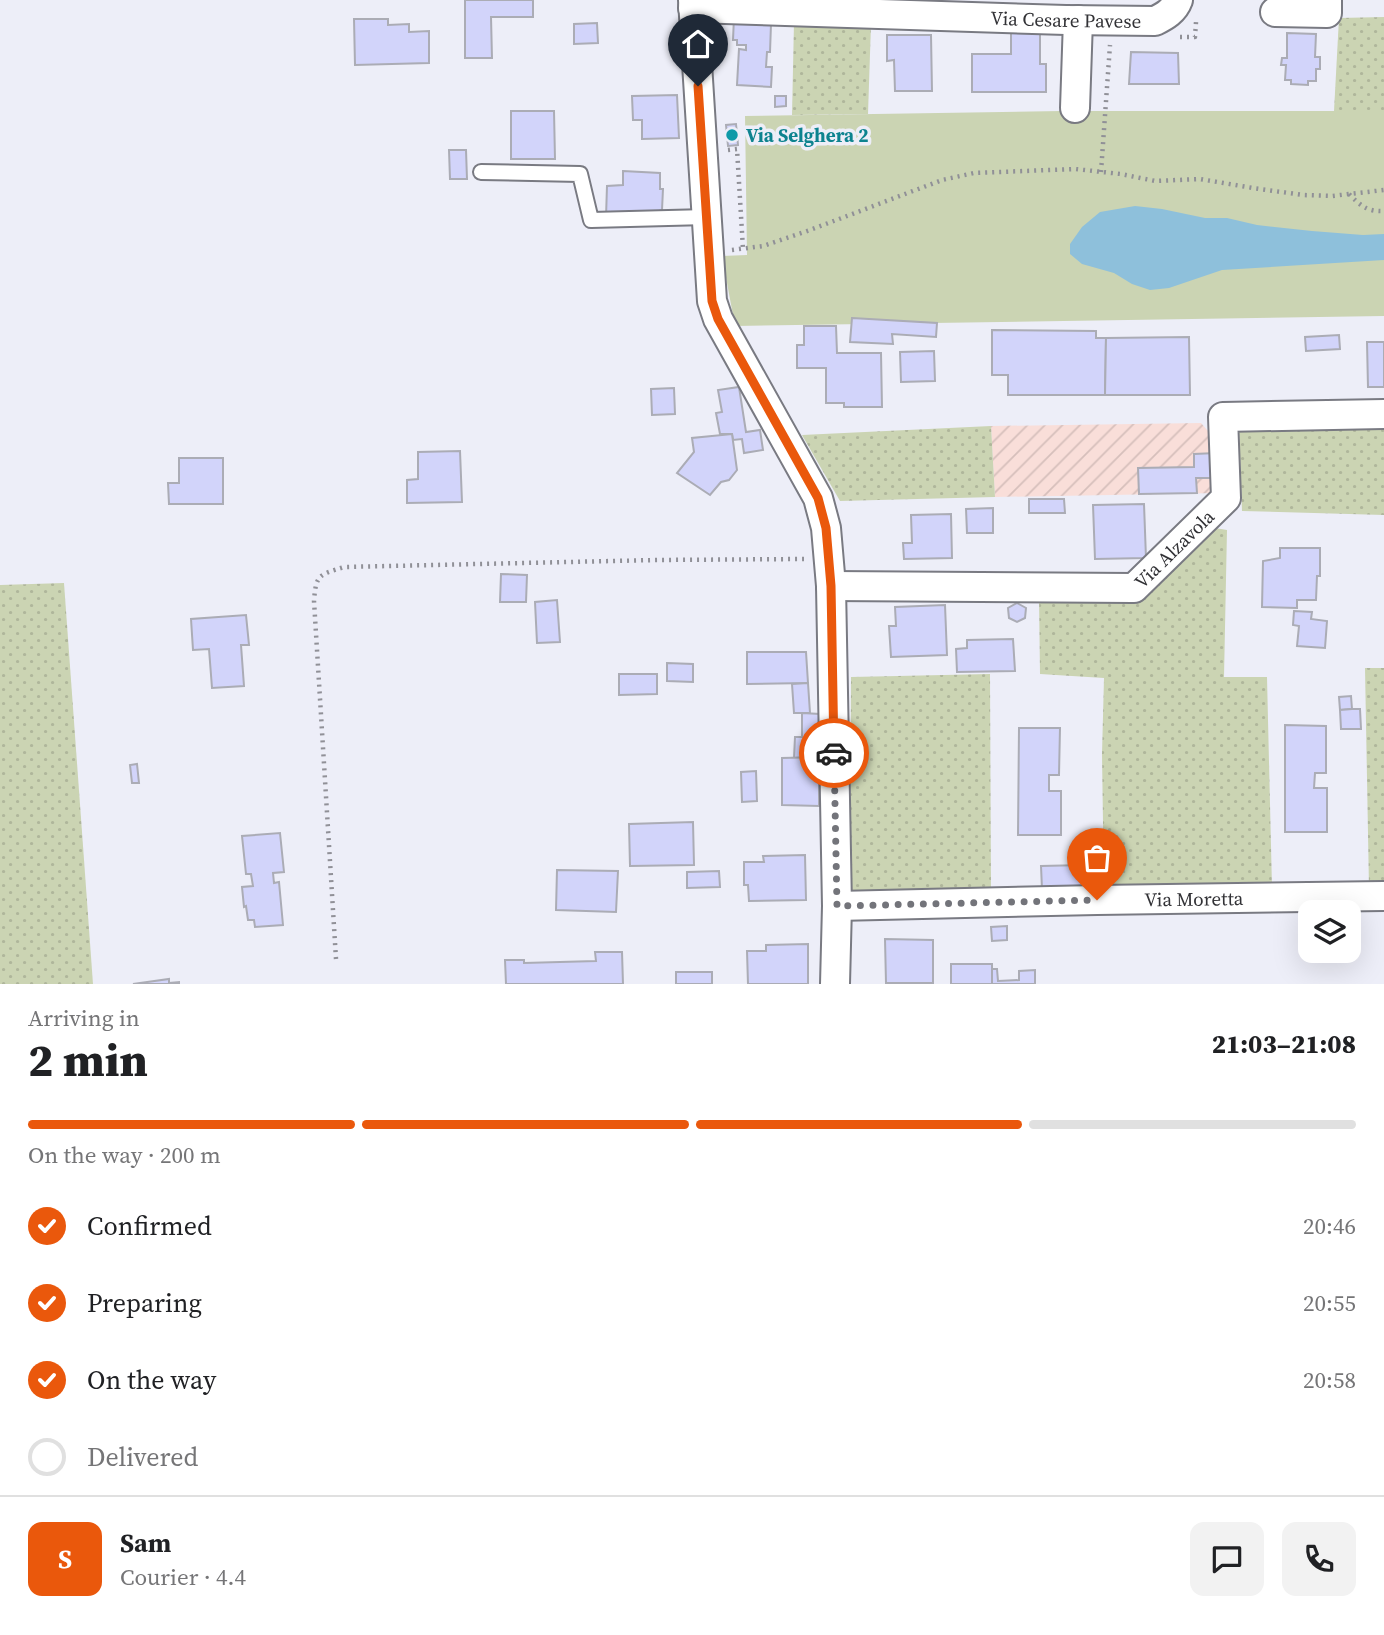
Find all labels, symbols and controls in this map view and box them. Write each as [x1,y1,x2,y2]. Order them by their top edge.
street label: Via Cesare Pavese [990,5,1141,34]
pin [668,14,728,86]
icon: home [679,25,717,63]
place label: Via Selghera 2 [746,122,869,148]
marker: Via Selghera 2 [724,127,740,143]
street label: Via Alzavola [1128,503,1220,594]
courier [799,718,869,788]
icon: car [815,734,853,772]
pin [1067,828,1127,900]
icon: bag [1078,839,1116,877]
street label: Via Moretta [1144,885,1244,912]
map controls [1298,900,1361,963]
button: layers [1298,900,1361,963]
text: Arriving in [28,1002,140,1034]
text: 21:03–21:08 [1212,1026,1356,1062]
text: 2 min [28,1028,148,1091]
text: On the way · 200 m [28,1139,221,1171]
icon: check [28,1207,66,1245]
text: Confirmed [87,1208,212,1244]
text: 20:46 [1303,1210,1356,1242]
icon: check [28,1284,66,1322]
text: Preparing [87,1285,202,1321]
text: 20:55 [1303,1287,1356,1319]
icon: check [28,1361,66,1399]
text: On the way [87,1362,216,1398]
text: 20:58 [1303,1364,1356,1396]
text: Delivered [87,1439,198,1475]
button: chat [1190,1522,1264,1596]
button: phone [1282,1522,1356,1596]
text: Sam [120,1525,171,1561]
text: S [58,1541,72,1577]
text: Courier · 4.4 [120,1561,246,1593]

